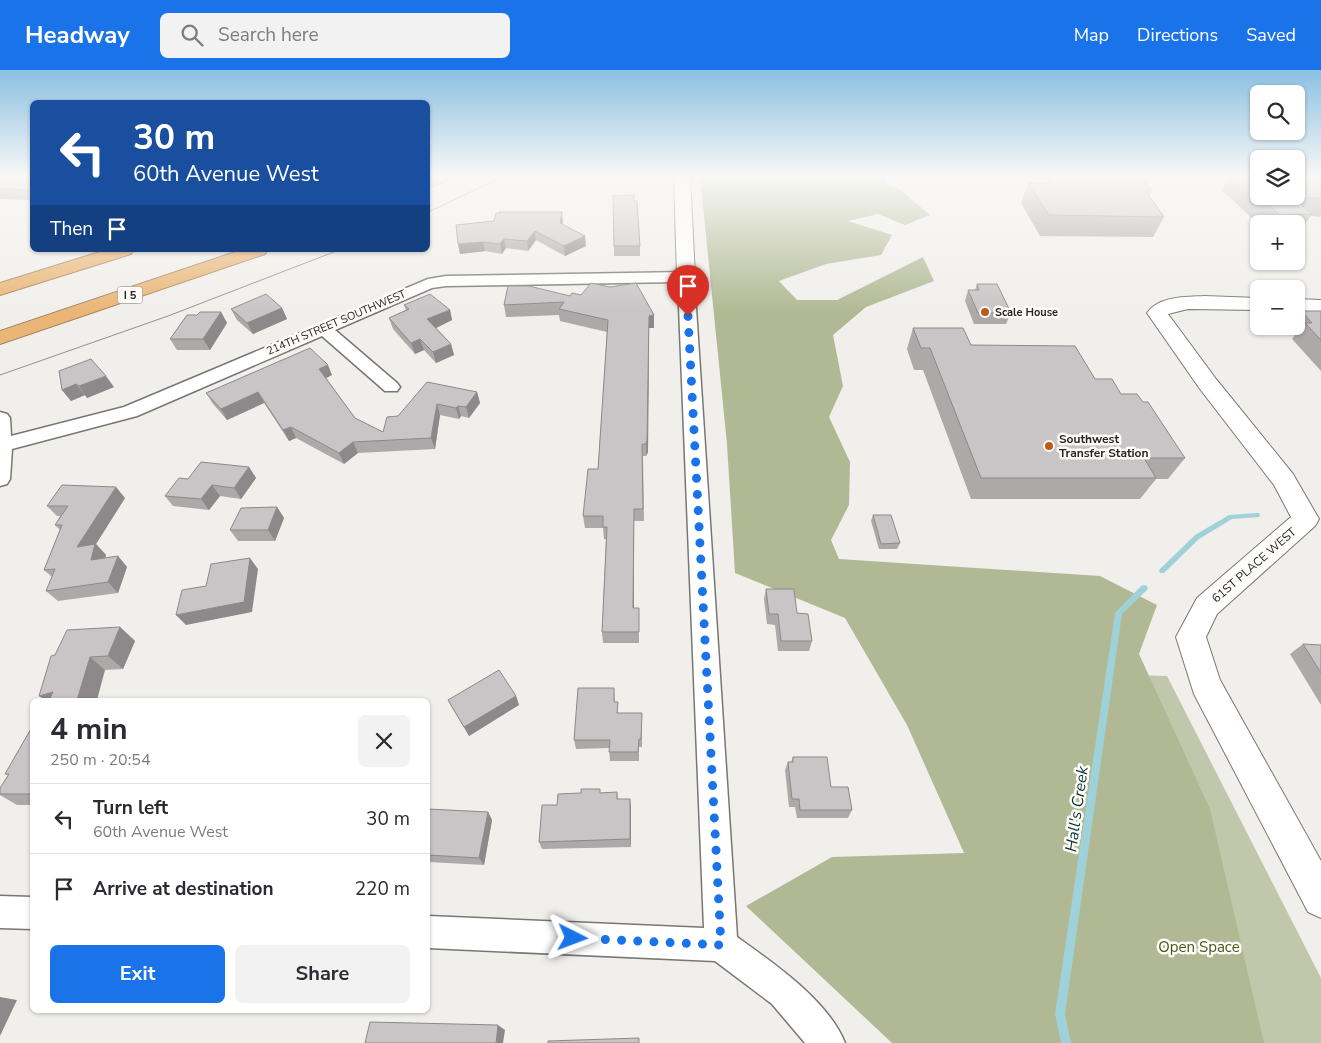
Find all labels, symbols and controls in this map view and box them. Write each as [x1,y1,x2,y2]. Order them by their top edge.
search box [160,13,510,58]
text: Headway [25,19,130,51]
icon: search [178,21,206,49]
text: Search here [218,22,319,48]
text: Map [1074,23,1109,47]
text: Directions [1137,23,1218,47]
text: Saved [1246,23,1296,47]
map controls [1250,85,1305,335]
button: search [1250,85,1305,140]
text: 30 m [133,114,215,161]
icon: left [50,120,115,185]
button: layers [1250,150,1305,205]
text: 60th Avenue West [133,159,319,189]
icon: arrive [103,215,131,243]
button: + [1250,215,1305,270]
text: Then [50,216,93,242]
pin [667,265,709,316]
icon: arrive [674,272,702,300]
button: − [1250,280,1305,335]
road number: I 5 [118,286,142,304]
street label: 214TH STREET SOUTHWEST [264,286,409,359]
place label: Scale House [995,305,1058,320]
marker: Scale House [979,306,991,318]
place label: Southwest Transfer Station [1059,431,1149,461]
marker: Southwest Transfer Station [1043,440,1055,452]
street label: 61ST PLACE WEST [1208,523,1300,606]
text: 4 min [50,709,128,750]
button: close [358,715,410,767]
text: 250 m · 20:54 [50,749,151,771]
water label: Hall's Creek [1060,764,1094,853]
text: Turn left [93,795,168,821]
icon: left [50,805,78,833]
text: 30 m [366,806,410,832]
text: 60th Avenue West [93,821,228,843]
icon: arrive [50,875,78,903]
text: Arrive at destination [93,876,274,902]
text: 220 m [355,876,410,902]
position arrow [546,911,598,963]
park label: Open Space [1158,937,1240,957]
button: Exit [50,945,225,1003]
button: Share [235,945,410,1003]

